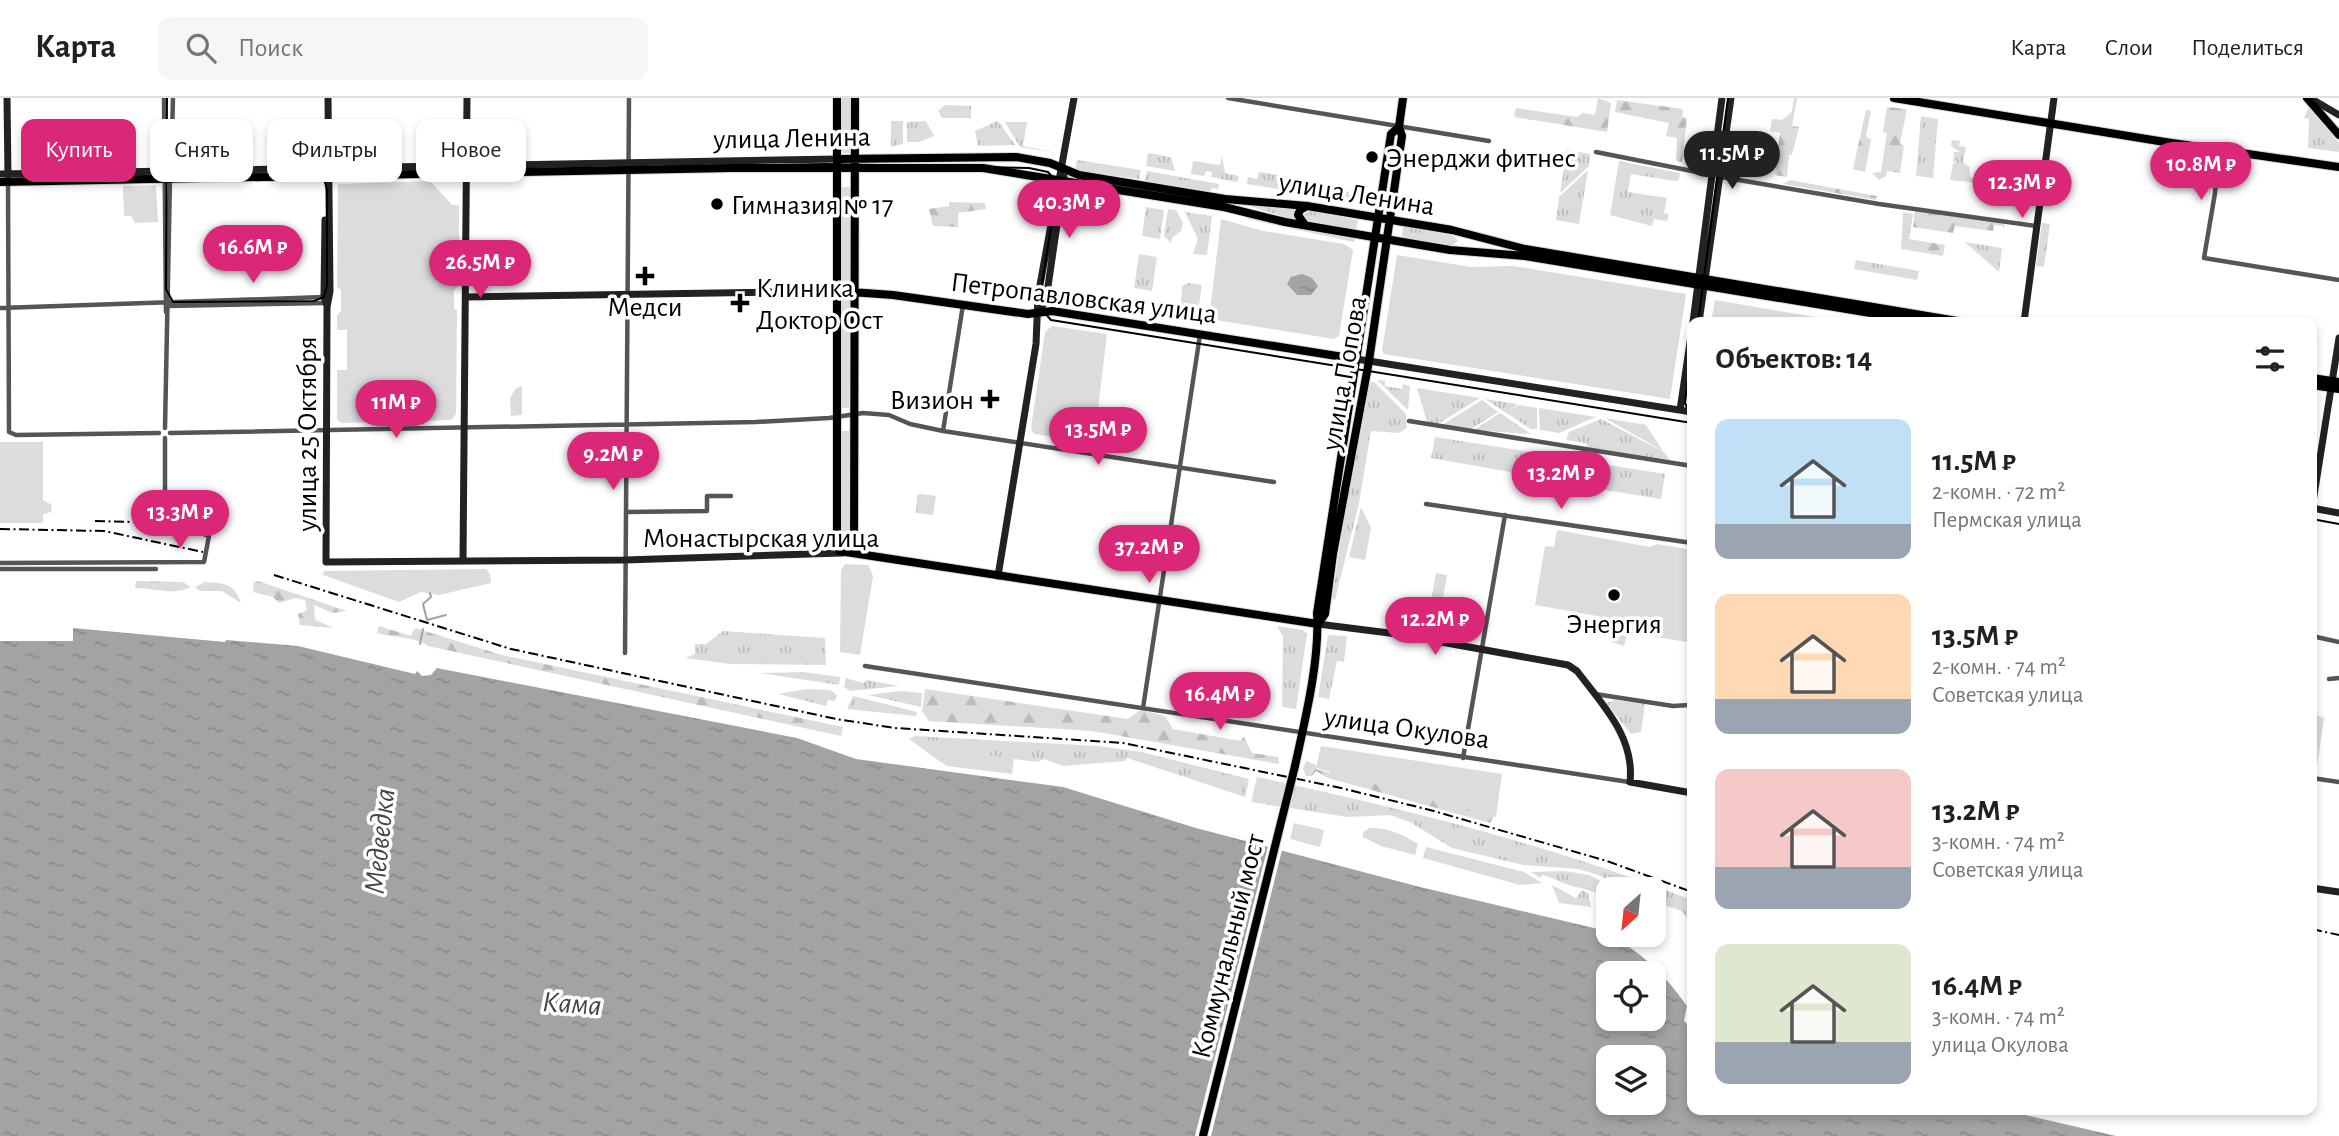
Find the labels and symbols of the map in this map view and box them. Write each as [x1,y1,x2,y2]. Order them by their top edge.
street label: улица Ленина [712,124,871,154]
pin: 11.5M ₽ [1667,132,1797,191]
pin: 10.8M ₽ [2136,142,2266,202]
place label: Энерджи фитнес [1386,145,1576,173]
marker: Энерджи фитнес [1364,149,1380,165]
pin: 12.3M ₽ [1957,160,2087,220]
street label: улица Ленина [1276,169,1437,221]
pin: 40.3M ₽ [1004,180,1134,240]
place label: Гимназия № 17 [731,192,893,220]
marker: Гимназия № 17 [709,196,725,212]
pin: 16.6M ₽ [188,226,318,285]
pin: 26.5M ₽ [415,240,545,300]
marker: Медси [635,266,655,286]
street label: Петропавловская улица [949,269,1219,329]
place label: Клиника Доктор Ост [756,275,884,335]
marker: Клиника Доктор Ост [730,293,750,313]
place label: Медси [607,294,683,322]
street label: улица Попова [1317,294,1372,454]
street label: улица 25 Октября [294,336,322,533]
pin: 11M ₽ [347,380,445,440]
place label: Визион [890,387,974,415]
marker: Визион [980,389,1000,409]
pin: 13.5M ₽ [1033,408,1163,467]
pin: 9.2M ₽ [556,432,670,492]
pin: 13.2M ₽ [1496,452,1626,511]
pin: 13.3M ₽ [115,490,245,550]
street label: Монастырская улица [643,525,879,553]
pin: 37.2M ₽ [1084,526,1214,585]
marker: Энергия [1606,587,1622,603]
pin: 12.2M ₽ [1370,598,1500,657]
place label: Энергия [1566,611,1662,639]
pin: 16.4M ₽ [1155,672,1285,732]
street label: улица Окулова [1321,703,1491,754]
water label: Медведка [360,787,400,895]
street label: Коммунальный мост [1188,831,1271,1062]
north arrow [1596,877,1666,947]
water label: Кама [541,987,603,1021]

